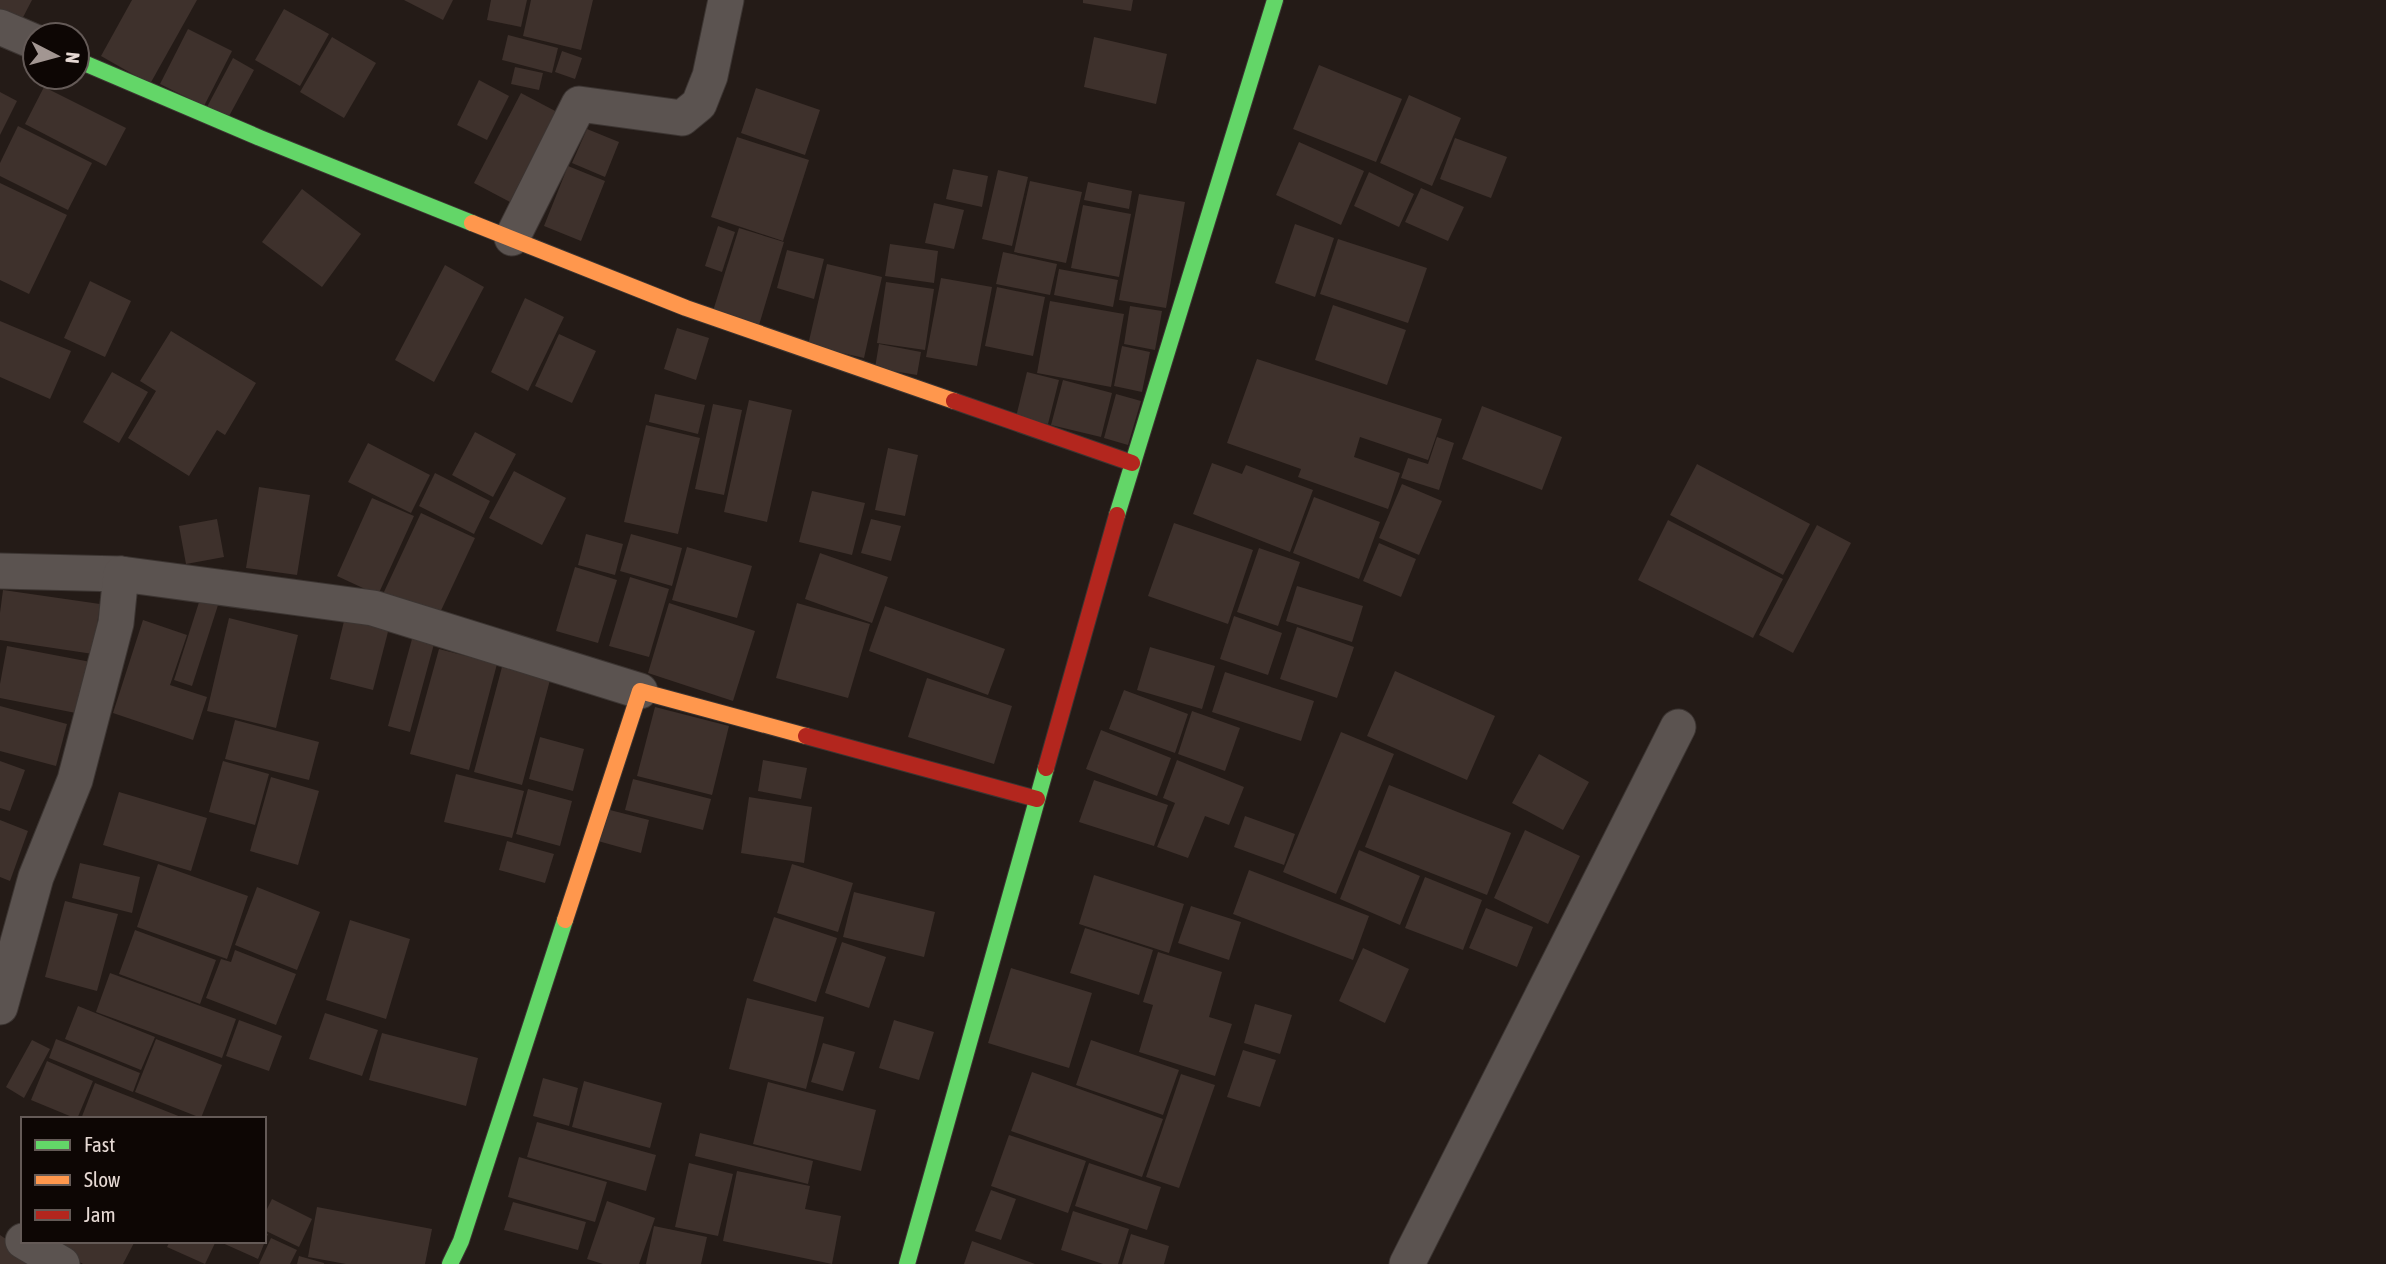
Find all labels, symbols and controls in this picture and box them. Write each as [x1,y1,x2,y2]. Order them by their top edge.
north arrow [21,21,91,91]
text: N [61,51,84,65]
legend [21,1117,266,1243]
text: Fast [84,1132,115,1156]
text: Slow [84,1167,121,1191]
text: Jam [84,1202,116,1226]

